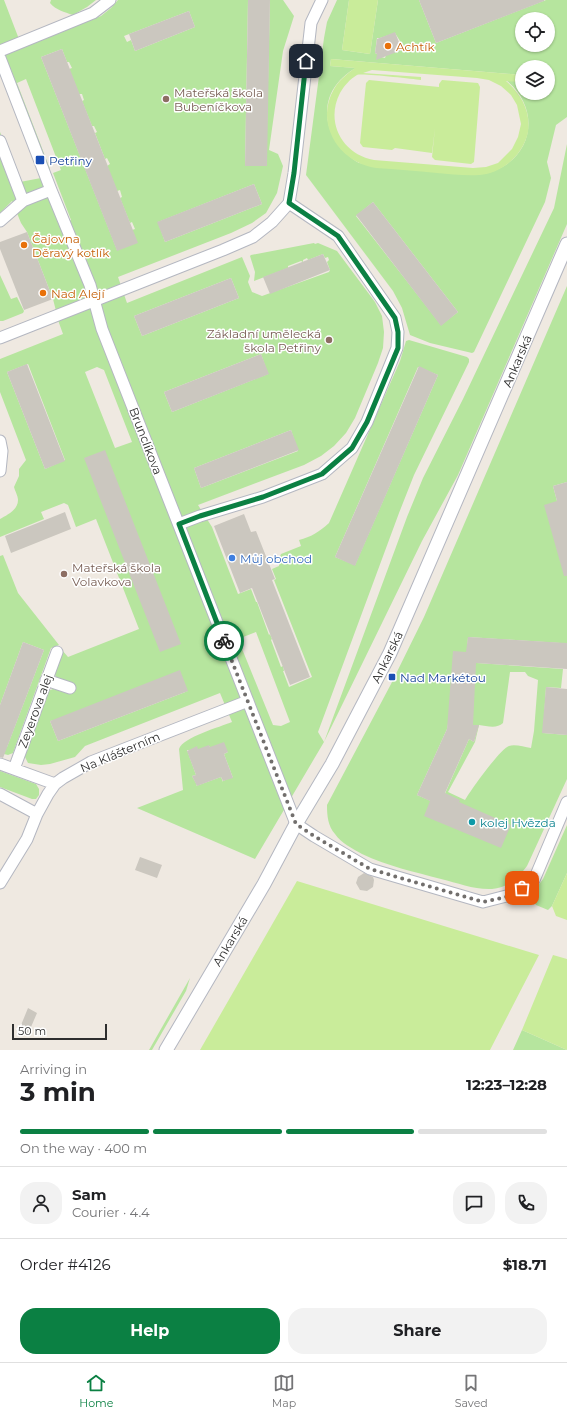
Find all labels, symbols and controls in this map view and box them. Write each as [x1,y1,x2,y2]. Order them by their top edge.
map controls [515,12,555,100]
button: locate [515,12,555,52]
place label: Achtík [396,39,435,54]
marker: Achtík [383,41,393,51]
pin [289,44,323,78]
icon: home [295,50,317,72]
button: layers [515,60,555,100]
place label: Mateřská škola Bubeníčkova [174,85,263,114]
marker: Mateřská škola Bubeníčkova [161,94,171,104]
place label: Petřiny [49,153,92,168]
marker: Petřiny [34,154,46,166]
place label: Čajovna Děravý kotlík [32,231,110,260]
marker: Čajovna Děravý kotlík [19,240,29,250]
place label: Nad Alejí [51,286,105,301]
marker: Nad Alejí [38,288,48,298]
place label: Základní umělecká škola Petřiny [207,326,321,355]
street label: Ankarská [499,332,535,390]
marker: Základní umělecká škola Petřiny [324,335,334,345]
street label: Brunclíkova [126,405,166,477]
place label: Můj obchod [240,551,312,566]
marker: Můj obchod [227,553,237,563]
place label: Mateřská škola Volavkova [72,560,161,589]
marker: Mateřská škola Volavkova [59,569,69,579]
courier [204,621,244,661]
street label: Ankarská [368,629,406,685]
icon: bike [213,630,235,652]
place label: Nad Markétou [400,670,486,685]
street label: Zeyerova alej [15,672,55,750]
marker: Nad Markétou [387,672,397,682]
street label: Na Klášterním [78,728,162,776]
place label: kolej Hvězda [480,815,556,830]
marker: kolej Hvězda [467,817,477,827]
pin [505,871,539,905]
icon: bag [511,877,533,899]
street label: Ankarská [209,913,251,969]
scale bar [12,1022,107,1041]
text: 50 m [18,1024,46,1038]
text: Arriving in [20,1061,87,1077]
text: 12:23–12:28 [466,1075,547,1094]
text: 3 min [20,1076,96,1108]
text: On the way · 400 m [20,1140,147,1156]
button: person [20,1182,62,1224]
button: chat [453,1182,495,1224]
button: phone [505,1182,547,1224]
text: Sam [72,1185,107,1204]
text: Courier · 4.4 [72,1204,150,1220]
text: Order #4126 [20,1255,111,1274]
text: $18.71 [503,1255,547,1274]
button: Help [20,1308,280,1354]
button: Share [288,1308,547,1354]
tab: Home [79,1372,113,1410]
tab: Map [272,1372,296,1410]
tab: Saved [455,1372,488,1410]

